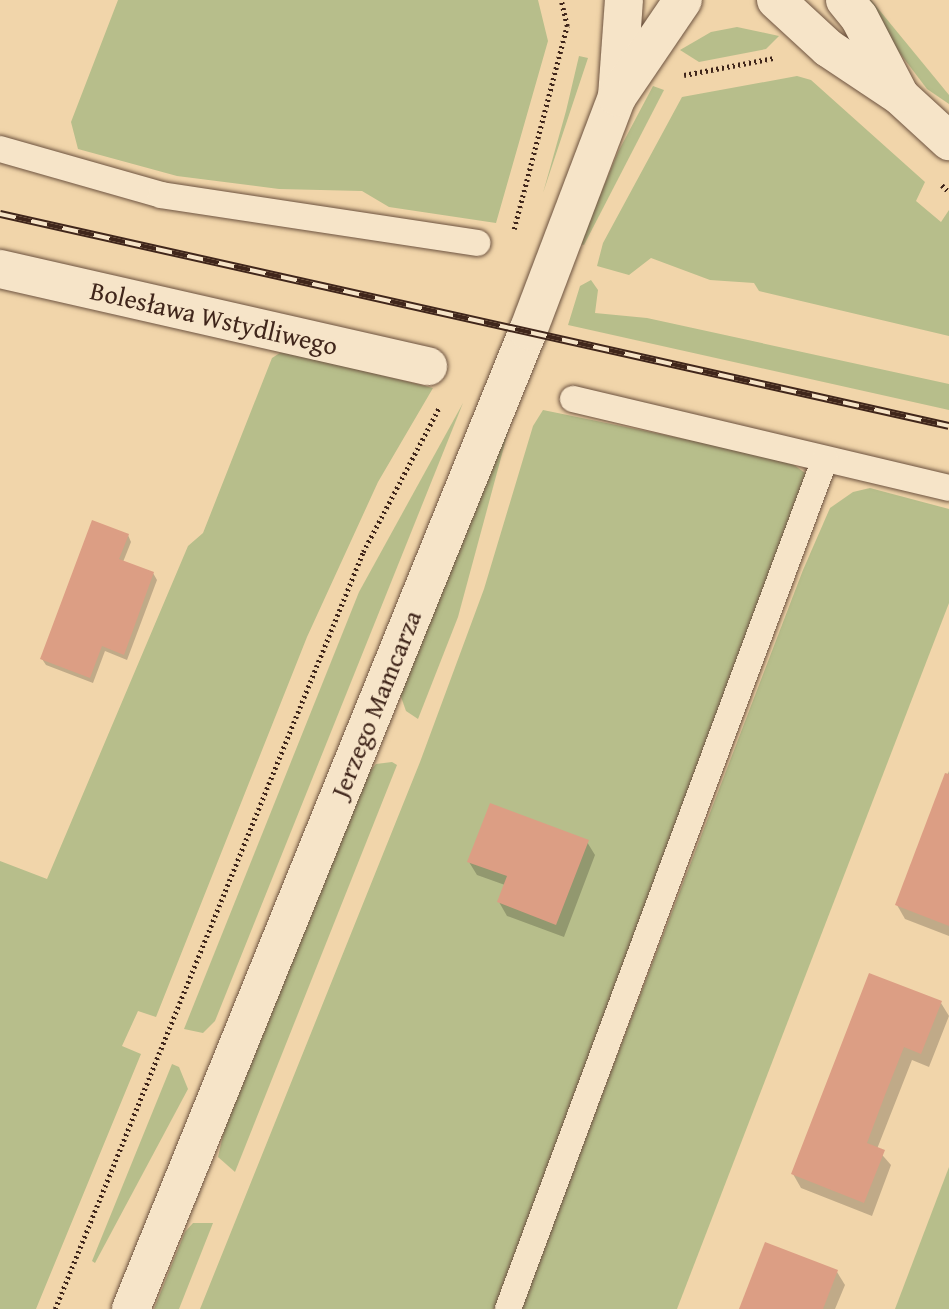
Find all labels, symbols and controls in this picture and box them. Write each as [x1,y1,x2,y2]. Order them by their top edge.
street label: Bolesława Wstydliwego [87,274,341,362]
street label: Jerzego Mamcarza [324,606,428,802]

